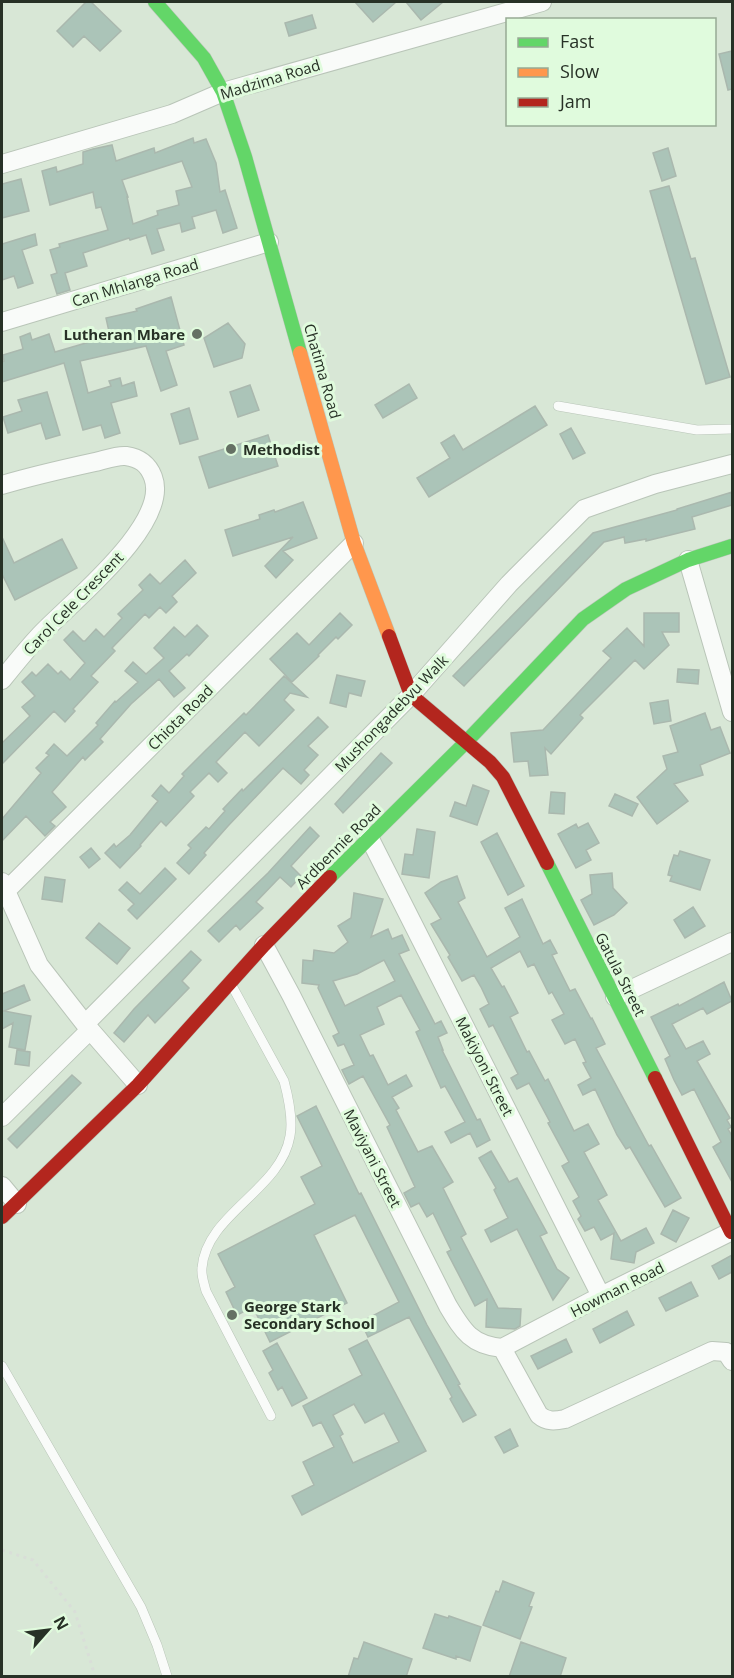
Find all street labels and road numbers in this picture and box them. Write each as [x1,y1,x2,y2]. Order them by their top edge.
street label: Madzima Road [217,54,323,104]
street label: Can Mhlanga Road [69,253,201,311]
street label: Chatima Road [300,321,346,421]
street label: Carol Cele Crescent [19,547,127,659]
street label: Mushongadebvu Walk [330,650,452,776]
street label: Chiota Road [143,680,217,754]
street label: Ardbennie Road [291,799,385,893]
street label: Gatula Street [591,929,651,1019]
street label: Makiyoni Street [451,1013,519,1119]
street label: Maviyani Street [340,1105,406,1211]
street label: Howman Road [567,1257,667,1321]

